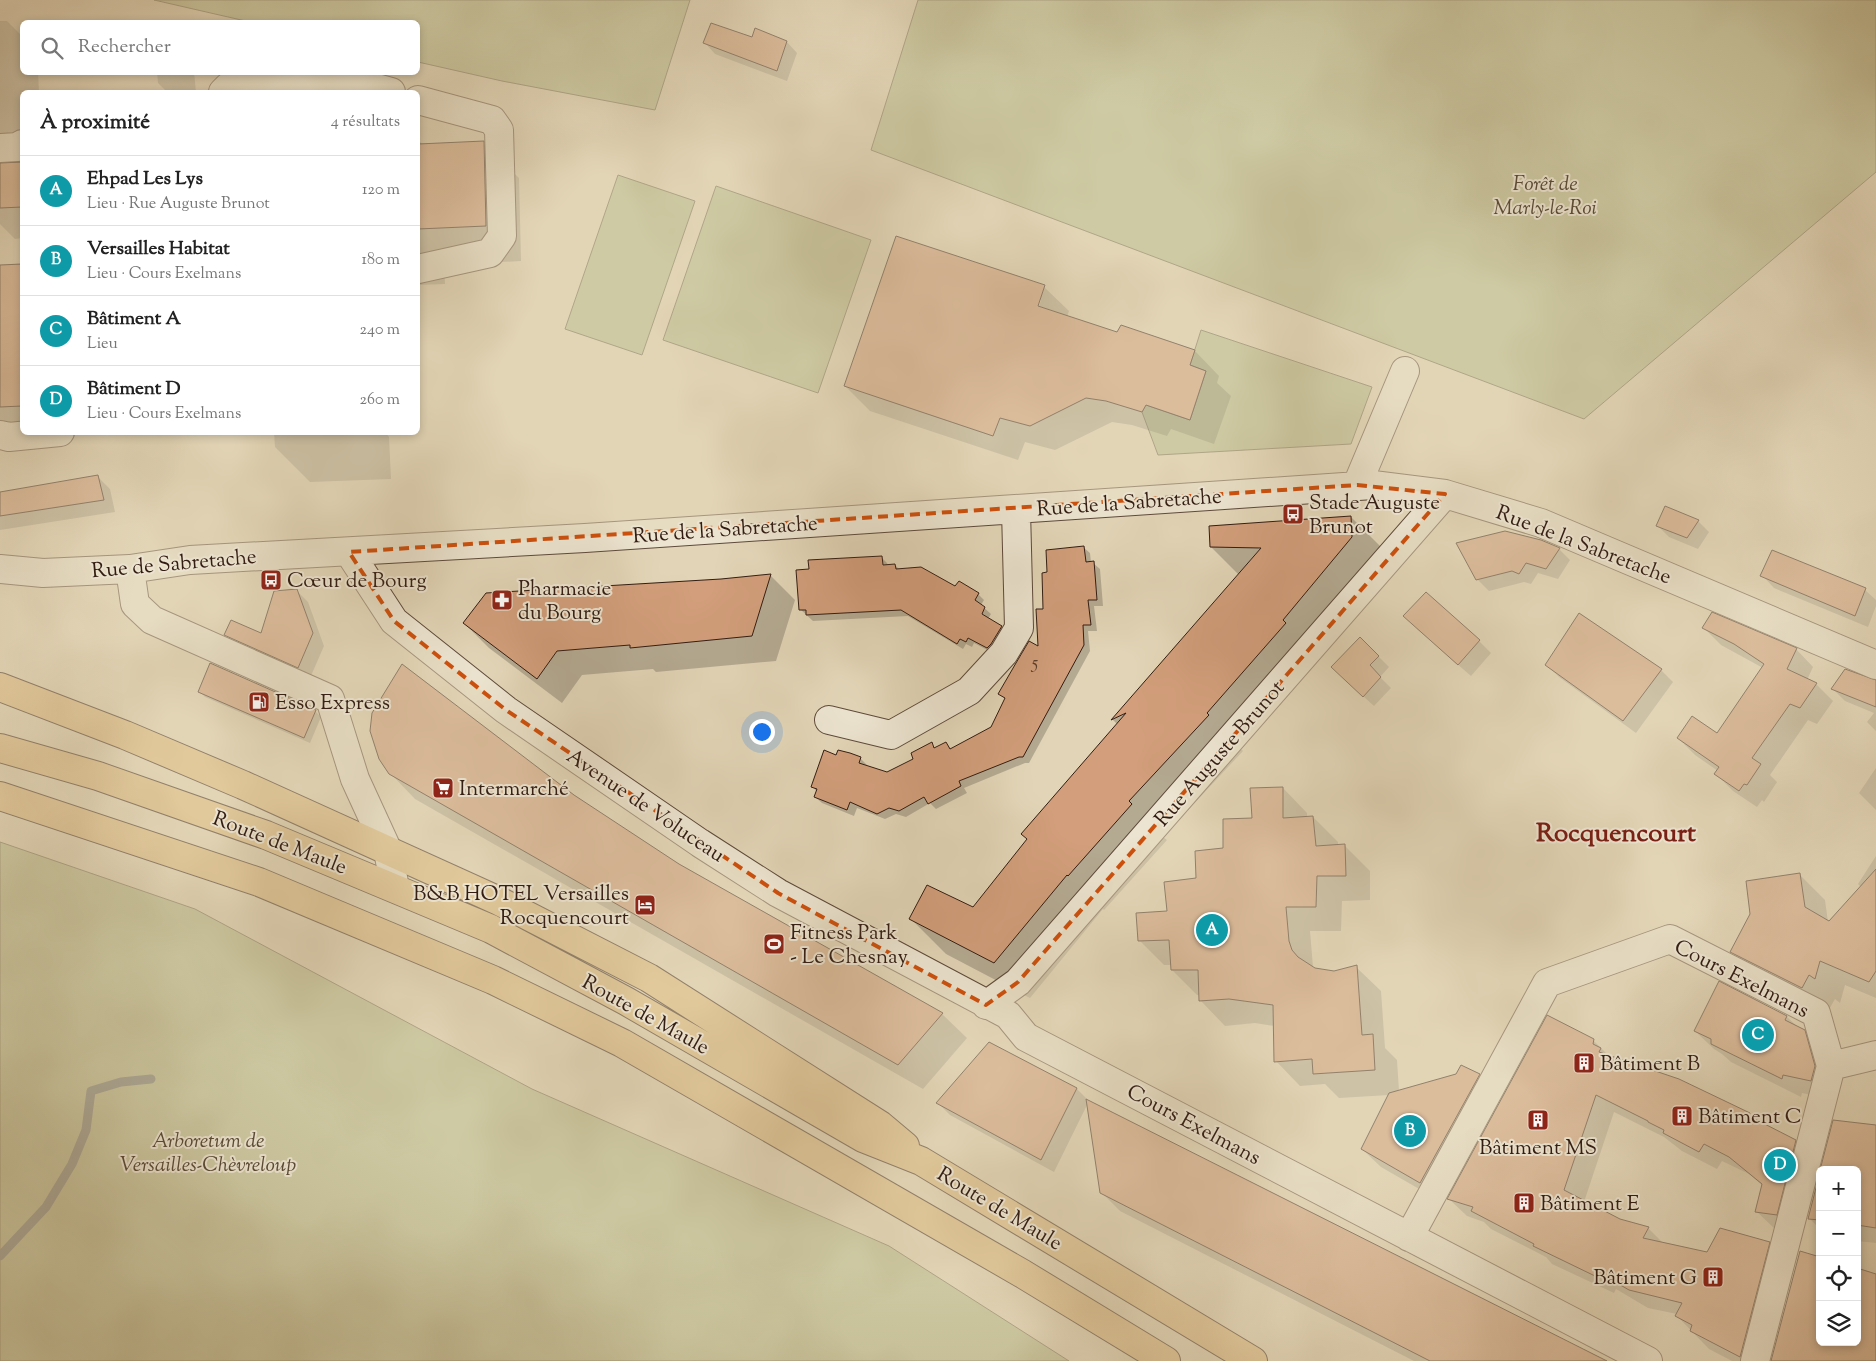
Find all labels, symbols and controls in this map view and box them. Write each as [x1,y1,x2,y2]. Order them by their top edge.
search box [20,20,420,75]
icon: search [38,34,66,62]
text: Rechercher [78,34,171,61]
text: À proximité [40,108,150,138]
text: 4 résultats [331,111,400,134]
text: Ehpad Les Lys [87,166,203,193]
park label: Forêt de Marly-le-Roi [1493,170,1597,224]
text: A [50,179,63,202]
text: 120 m [362,179,400,202]
text: Lieu · Rue Auguste Brunot [87,193,270,216]
text: Versailles Habitat [87,236,230,263]
text: B [51,249,61,272]
text: 180 m [361,249,400,272]
text: Lieu · Cours Exelmans [87,263,241,286]
text: Bâtiment A [87,306,181,333]
text: C [50,319,62,342]
text: 240 m [359,319,400,342]
text: Lieu [87,333,118,356]
text: Bâtiment D [87,376,180,403]
text: D [50,389,62,412]
text: 260 m [359,389,400,412]
text: Lieu · Cours Exelmans [87,403,241,426]
street label: Rue de la Sabretache [1035,483,1223,525]
place label: Stade Auguste Brunot [1309,489,1440,543]
street label: Rue de la Sabretache [1491,499,1675,593]
bus stop icon: Stade Auguste Brunot [1281,502,1305,526]
street label: Rue de la Sabretache [631,510,819,552]
street label: Rue de Sabretache [90,543,258,587]
place label: Cœur de Bourg [287,567,427,597]
bus stop icon: Cœur de Bourg [259,568,283,592]
place label: Pharmacie du Bourg [518,575,611,629]
pharmacy icon: Pharmacie du Bourg [490,588,514,612]
house number: 5 [1031,650,1039,677]
street label: Rue Auguste Brunot [1148,675,1293,834]
place label: Esso Express [275,689,390,719]
fuel station icon: Esso Express [247,690,271,714]
your location [749,719,775,745]
street label: Avenue de Voluceau [560,742,730,871]
place label: Intermarché [459,775,569,805]
supermarket icon: Intermarché [431,776,455,800]
street label: Route de Maule [208,804,351,883]
district label: Rocquencourt [1536,816,1696,853]
place label: B&B HOTEL Versailles Rocquencourt [413,880,629,934]
hotel icon: B&B HOTEL Versailles Rocquencourt [633,893,657,917]
pin: A [1196,911,1228,949]
place label: Fitness Park - Le Chesnay [790,919,908,973]
sports icon: Fitness Park - Le Chesnay [762,932,786,956]
street label: Cours Exelmans [1668,933,1814,1027]
street label: Route de Maule [576,968,714,1063]
pin: C [1742,1016,1774,1054]
place label: Bâtiment B [1600,1050,1700,1080]
building icon: Bâtiment B [1572,1051,1596,1075]
street label: Cours Exelmans [1121,1078,1265,1174]
place label: Bâtiment C [1698,1103,1802,1133]
building icon: Bâtiment C [1670,1104,1694,1128]
building icon: Bâtiment MS [1526,1108,1550,1132]
pin: B [1394,1112,1426,1150]
park label: Arboretum de Versailles-Chèvreloup [120,1127,296,1181]
place label: Bâtiment MS [1479,1134,1597,1164]
pin: D [1764,1146,1796,1184]
street label: Route de Maule [931,1160,1067,1259]
map controls [1816,1166,1861,1346]
button: + [1816,1166,1861,1211]
place label: Bâtiment E [1540,1190,1640,1220]
building icon: Bâtiment E [1512,1191,1536,1215]
button: − [1816,1211,1861,1256]
button: locate [1816,1256,1861,1301]
place label: Bâtiment G [1593,1264,1697,1294]
building icon: Bâtiment G [1701,1265,1725,1289]
button: layers [1816,1301,1861,1346]

